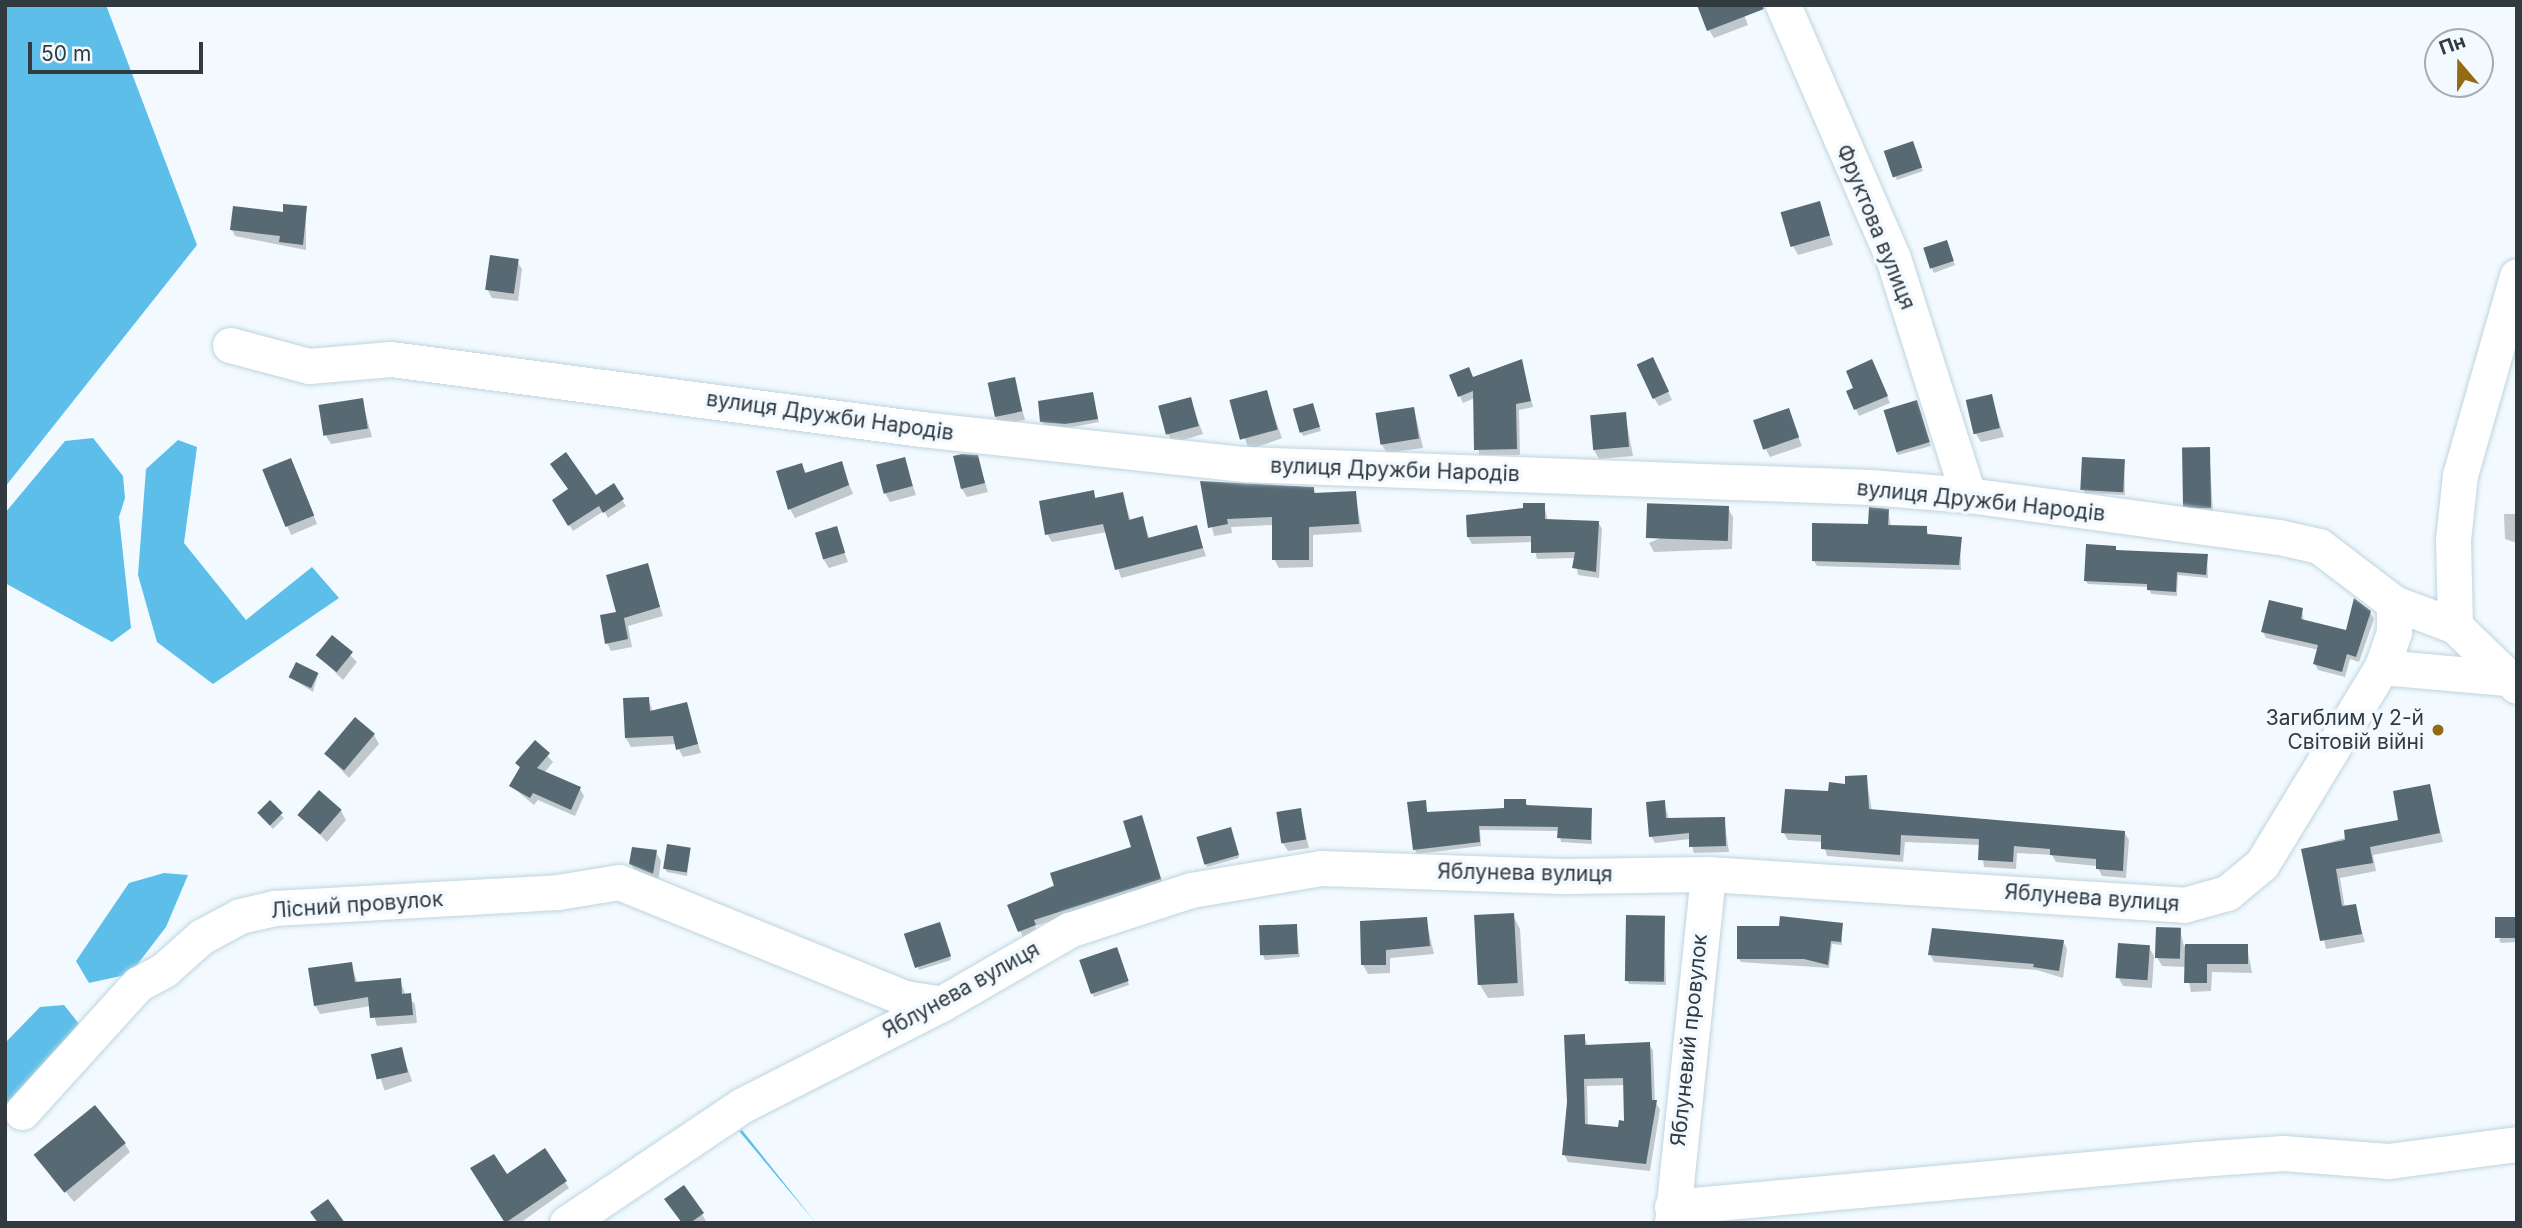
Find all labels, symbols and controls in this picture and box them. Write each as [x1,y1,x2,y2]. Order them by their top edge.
scale bar [32,28,206,72]
north arrow [2424,28,2494,98]
text: Пн [2436,29,2468,60]
text: 50 m [41,41,91,66]
street label: Фруктова вулиця [1831,141,1921,313]
street label: вулиця Дружби Народів [705,386,955,446]
street label: вулиця Дружби Народів [1270,453,1520,487]
street label: вулиця Дружби Народів [1856,475,2106,527]
place label: Загиблим у 2-й Світовій війні [2266,705,2424,755]
marker: Загиблим у 2-й Світовій війні [2430,722,2446,738]
street label: Яблунева вулиця [1437,859,1613,887]
street label: Яблунева вулиця [2004,879,2180,917]
street label: Лісний провулок [270,886,444,924]
street label: Яблуневий провулок [1665,933,1713,1147]
street label: Яблунева вулиця [878,937,1044,1043]

